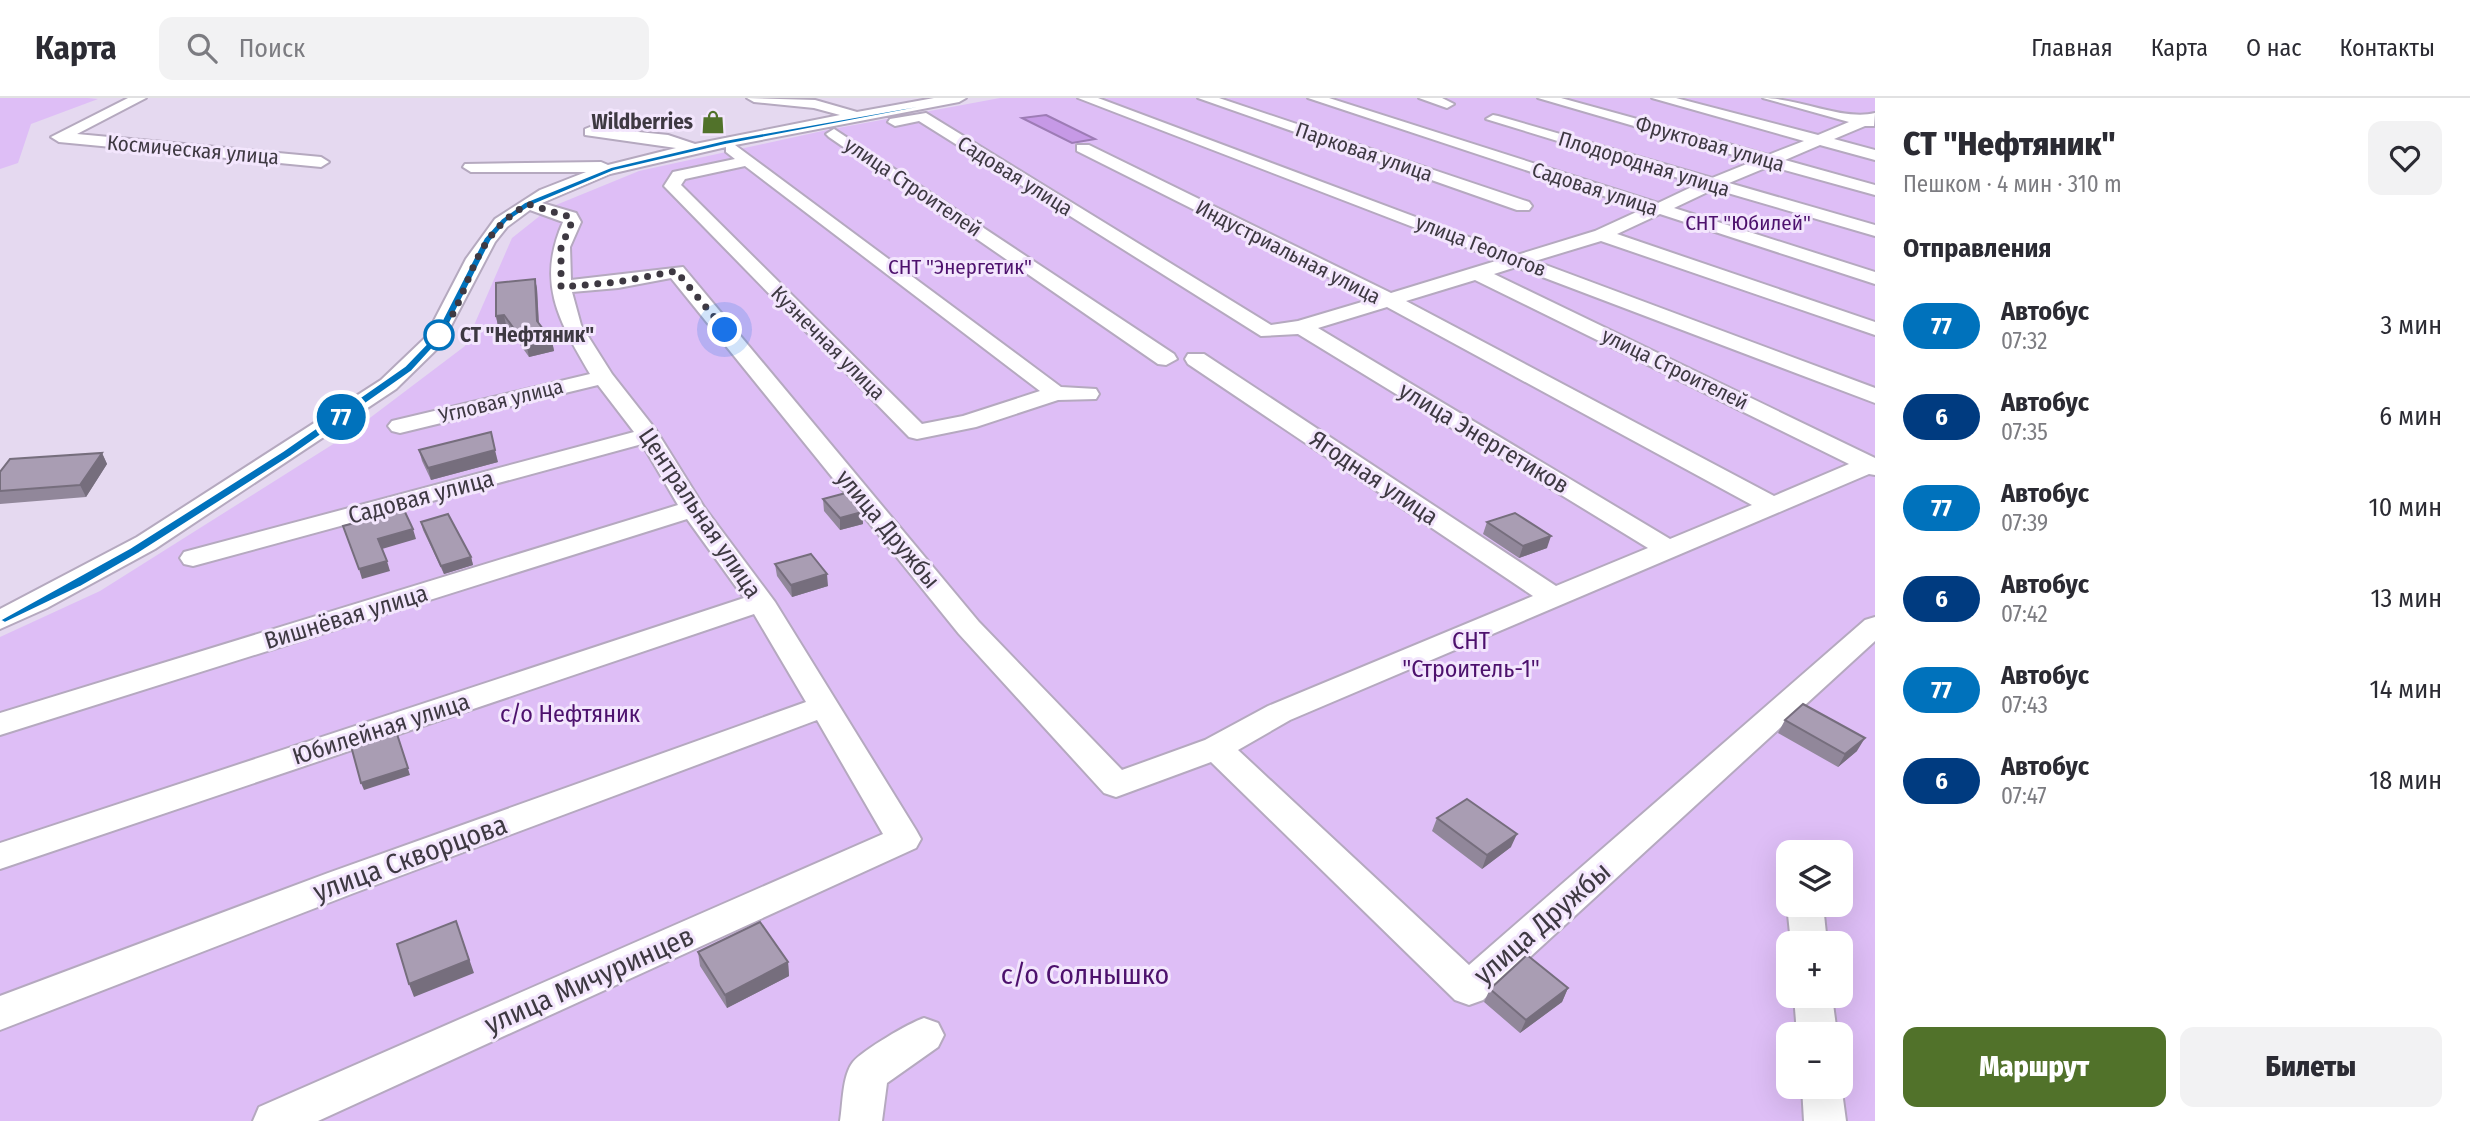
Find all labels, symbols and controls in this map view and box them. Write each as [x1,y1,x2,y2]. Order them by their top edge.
search box [159,17,649,80]
text: Карта [35,28,117,68]
icon: search [183,29,221,67]
text: Поиск [239,33,305,64]
text: Главная [2031,34,2113,62]
text: Карта [2151,34,2208,62]
text: О нас [2246,34,2301,62]
text: Контакты [2339,34,2435,62]
shop icon: Wildberries [699,108,727,136]
place label: Wildberries [592,109,693,135]
street label: Фруктовая улица [1633,110,1787,178]
street label: Парковая улица [1292,116,1436,188]
button: heart [2368,121,2442,195]
text: СТ "Нефтяник" [1903,124,2116,164]
street label: Плодородная улица [1555,126,1733,202]
street label: Космическая улица [106,130,280,170]
street label: Садовая улица [953,130,1077,222]
street label: улица Строителей [839,132,987,242]
street label: Садовая улица [1529,156,1661,222]
text: Пешком · 4 мин · 310 m [1903,170,2122,198]
street label: Индустриальная улица [1191,194,1385,310]
street label: улица Геологов [1412,209,1550,283]
park label: СНТ "Юбилей" [1685,210,1811,236]
text: Отправления [1903,233,2052,264]
park label: СНТ "Энергетик" [888,254,1032,280]
street label: Кузнечная улица [765,280,891,406]
text: Автобус [2001,296,2089,327]
text: 3 мин [2381,310,2442,341]
your location [707,312,742,347]
text: 77 [1931,312,1952,340]
marker: СТ "Нефтяник" [424,320,454,350]
place label: СТ "Нефтяник" [460,322,594,348]
street label: улица Строителей [1597,322,1753,416]
text: 07:32 [2001,327,2047,355]
street label: Угловая улица [435,373,566,429]
street label: улица Энергетиков [1394,376,1574,500]
text: Автобус [2001,387,2089,418]
line badge: 77 [310,394,372,440]
text: 6 мин [2379,401,2442,432]
text: 77 [331,403,351,431]
text: 6 [1935,403,1948,431]
text: 07:35 [2001,418,2048,446]
street label: Центральная улица [633,423,767,603]
street label: Ягодная улица [1305,425,1443,531]
street label: Садовая улица [345,464,497,530]
street label: улица Дружбы [830,464,946,594]
text: Автобус [2001,478,2089,509]
text: 10 мин [2369,492,2442,523]
text: 77 [1931,494,1952,522]
text: 07:39 [2001,509,2048,537]
text: Автобус [2001,569,2089,600]
street label: Вишнёвая улица [261,579,431,655]
text: 13 мин [2370,583,2442,614]
text: 6 [1935,585,1948,613]
text: 07:42 [2001,600,2048,628]
park label: СНТ "Строитель-1" [1402,627,1540,683]
text: Автобус [2001,660,2089,691]
text: 14 мин [2370,674,2442,705]
text: 77 [1931,676,1952,704]
street label: Юбилейная улица [289,687,473,771]
text: 07:43 [2001,691,2048,719]
park label: с/о Нефтяник [500,700,641,728]
text: Автобус [2001,751,2089,782]
text: 18 мин [2369,765,2442,796]
text: 6 [1935,767,1948,795]
text: 07:47 [2001,782,2047,810]
street label: улица Скворцова [308,808,512,908]
map controls [1776,840,1853,1099]
button: layers [1776,840,1853,917]
street label: улица Дружбы [1467,855,1617,991]
street label: улица Мичуринцев [479,919,699,1041]
button: + [1776,931,1853,1008]
park label: с/о Солнышко [1001,958,1169,991]
button: − [1776,1022,1853,1099]
button: Маршрут [1903,1027,2166,1107]
button: Билеты [2180,1027,2442,1107]

